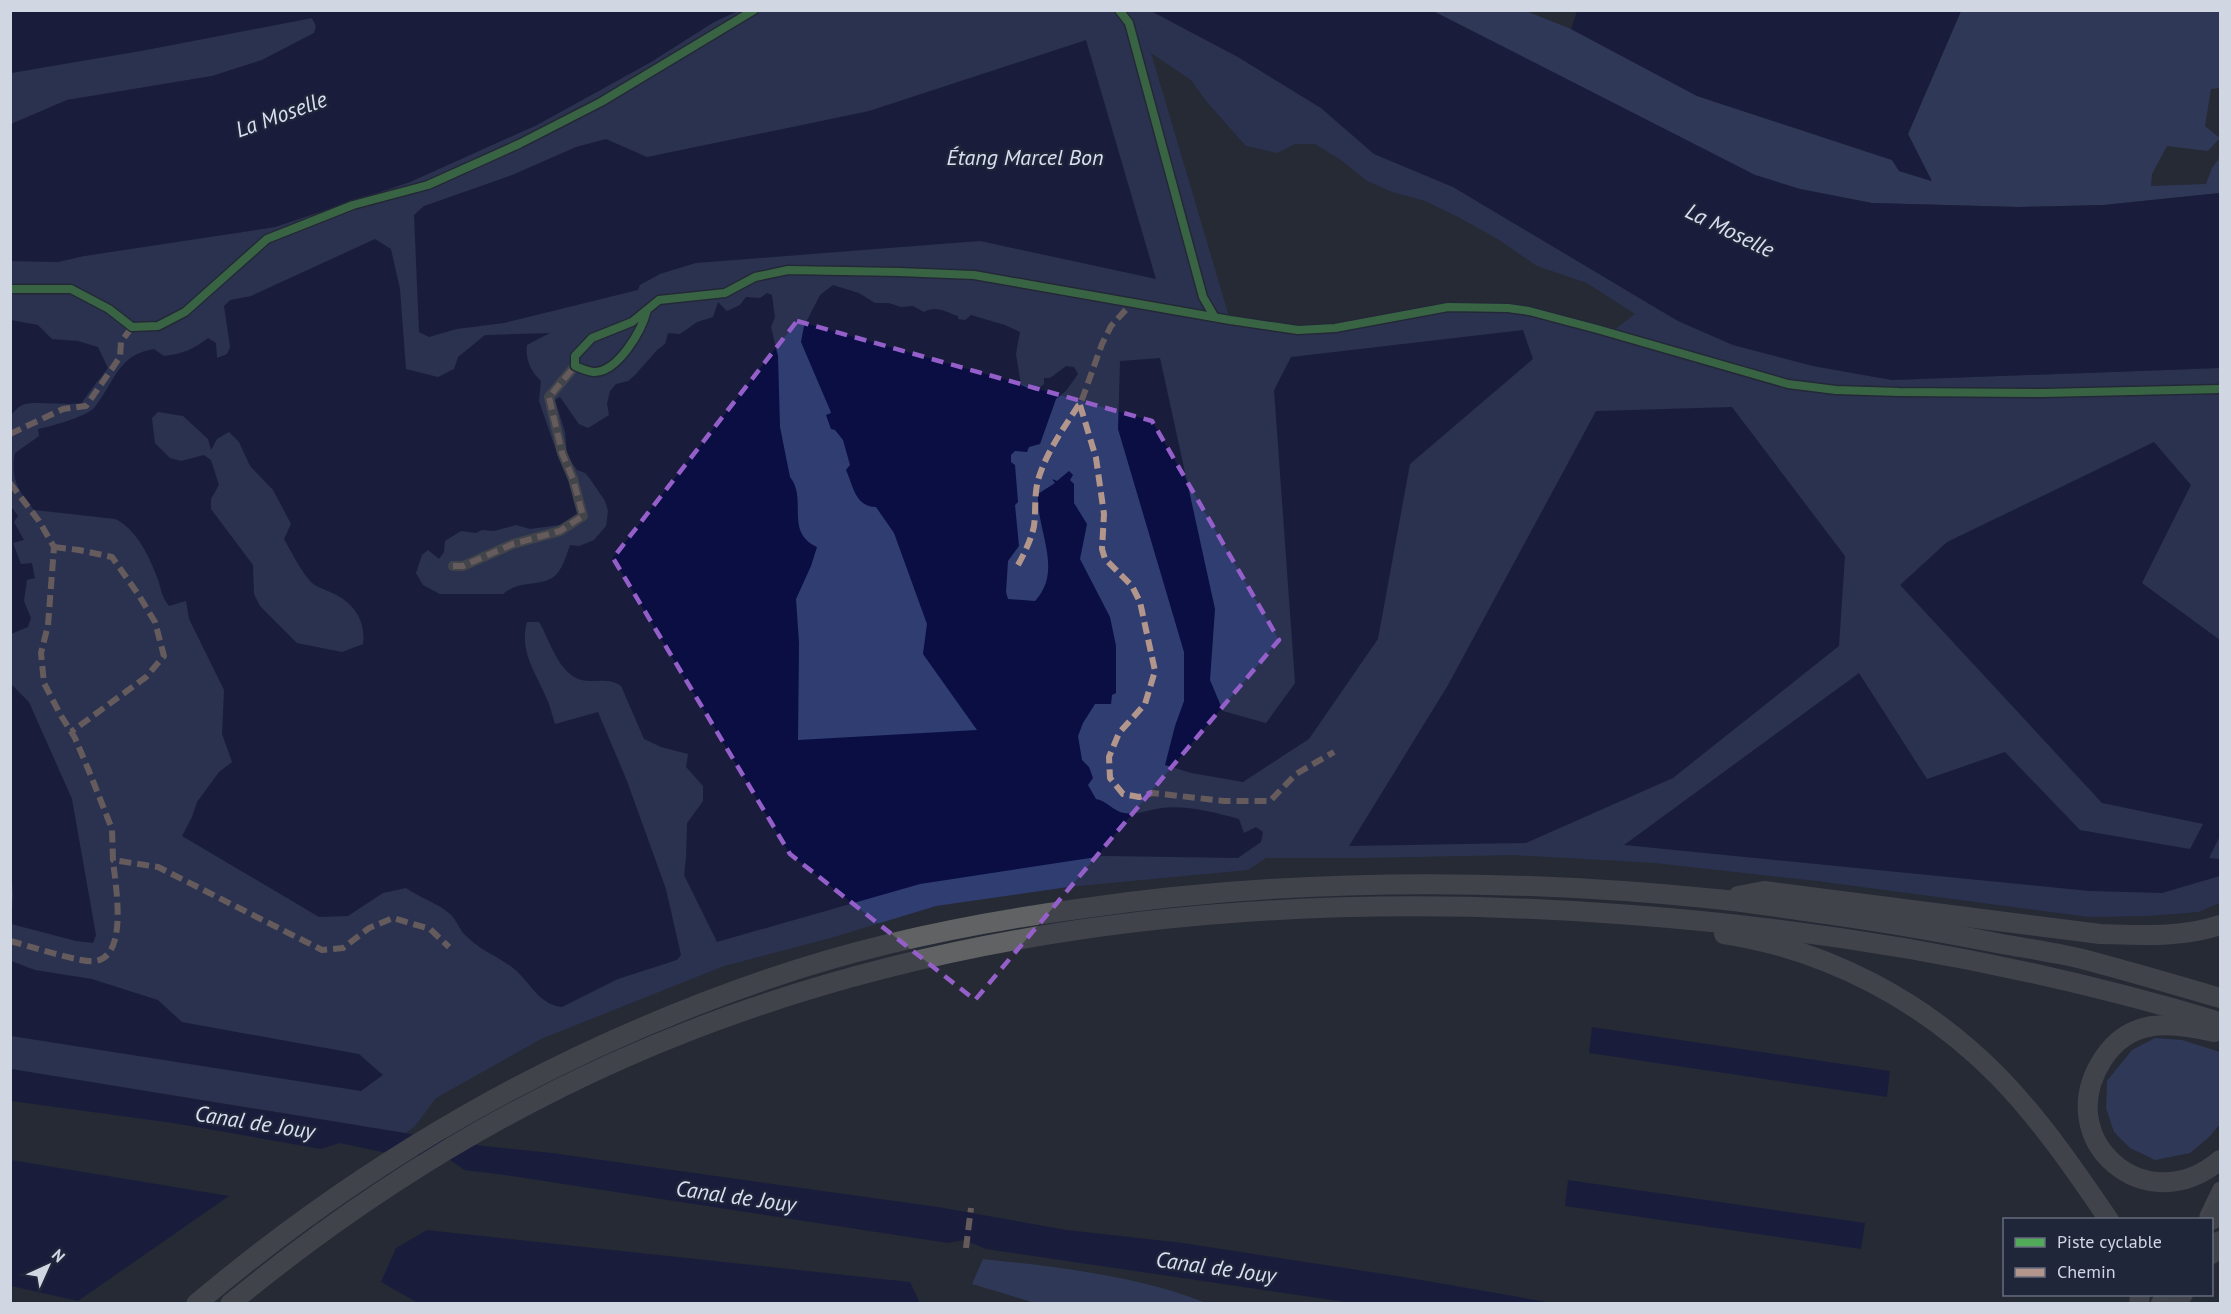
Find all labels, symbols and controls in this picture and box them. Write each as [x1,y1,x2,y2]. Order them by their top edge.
water label: La Moselle [231,84,331,143]
water label: Étang Marcel Bon [946,143,1104,171]
water label: La Moselle [1681,197,1780,264]
water label: Canal de Jouy [193,1099,318,1146]
water label: Canal de Jouy [674,1174,799,1218]
legend [2003,1218,2213,1296]
text: Piste cyclable [2057,1230,2162,1253]
north arrow [18,1236,78,1296]
text: N [48,1245,69,1266]
water label: Canal de Jouy [1154,1245,1279,1289]
text: Chemin [2057,1260,2116,1283]

